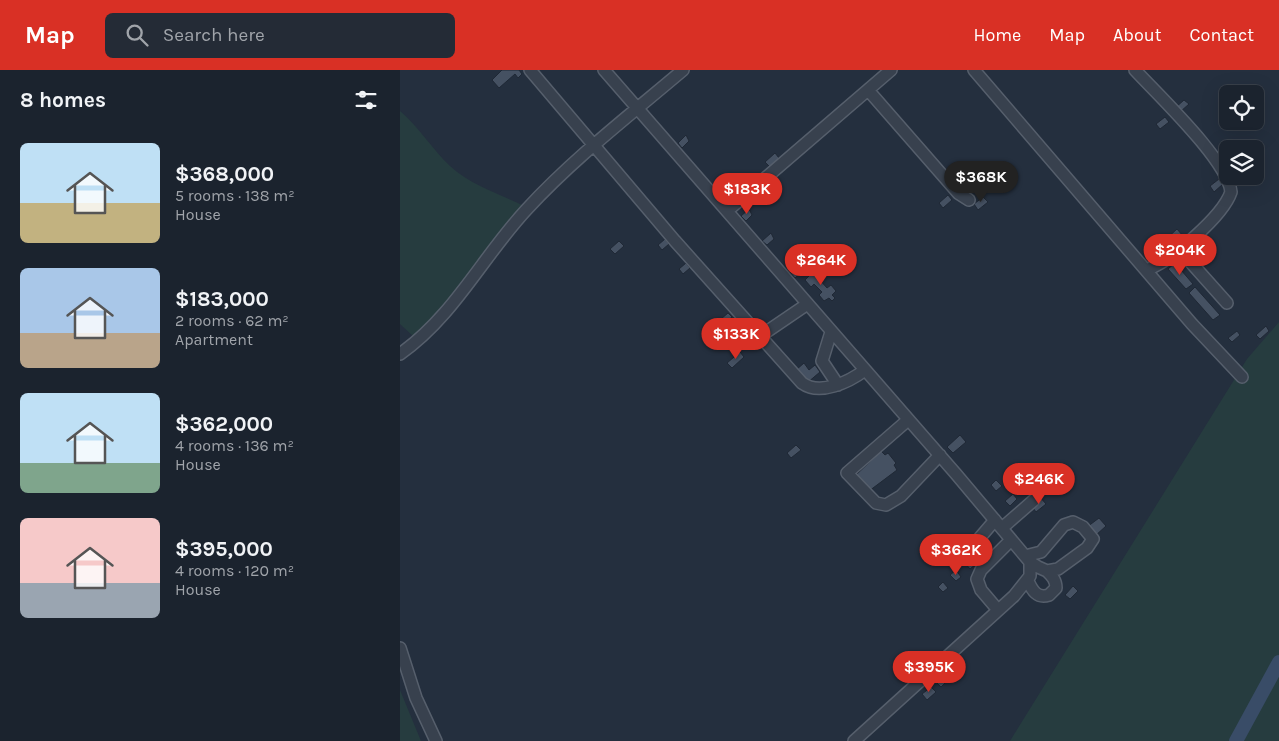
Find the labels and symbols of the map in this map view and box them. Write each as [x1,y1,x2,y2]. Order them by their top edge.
pin: $368K [946,160,1016,203]
pin: $183K [712,172,782,215]
pin: $204K [1145,234,1215,276]
pin: $264K [786,244,856,286]
pin: $133K [701,318,771,360]
pin: $246K [1004,462,1074,505]
pin: $362K [921,534,991,576]
pin: $395K [894,650,964,693]

